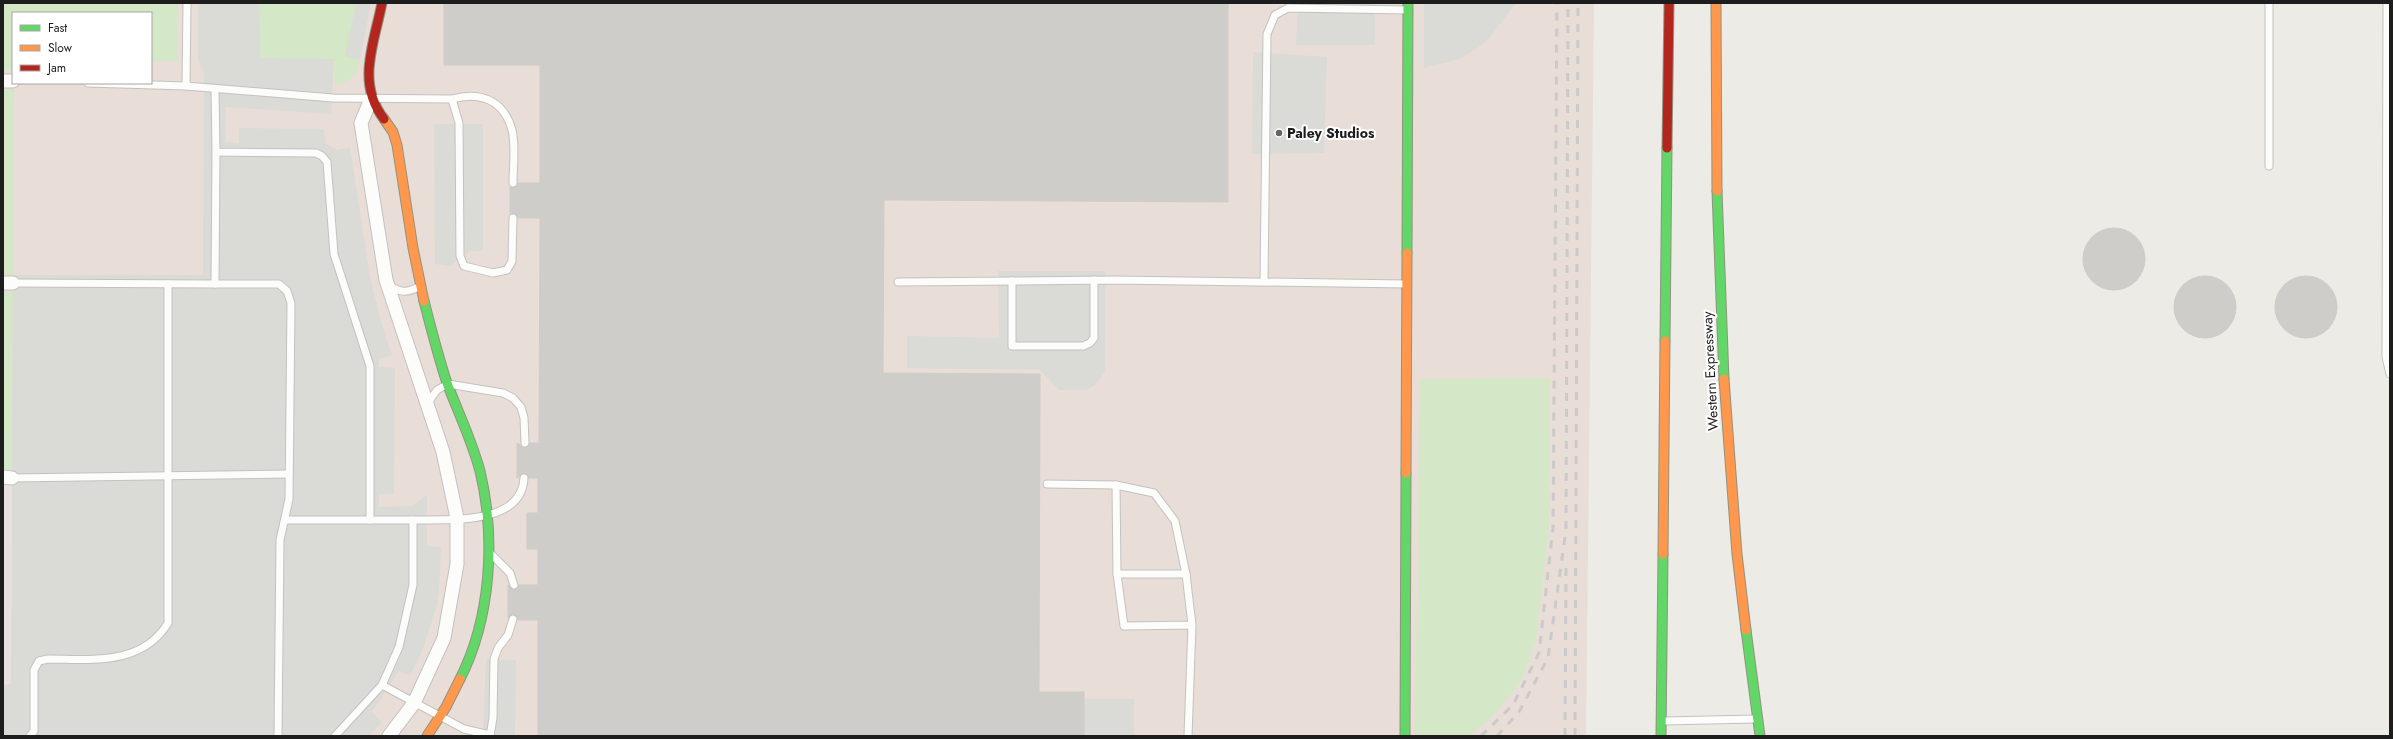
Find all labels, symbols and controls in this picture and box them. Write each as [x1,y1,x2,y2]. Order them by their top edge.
legend [12,12,152,84]
text: Fast [48,19,67,37]
text: Slow [48,39,73,57]
text: Jam [46,59,66,77]
place label: Paley Studios [1287,123,1375,143]
marker: Paley Studios [1274,128,1284,138]
street label: Western Expressway [1697,310,1723,431]

